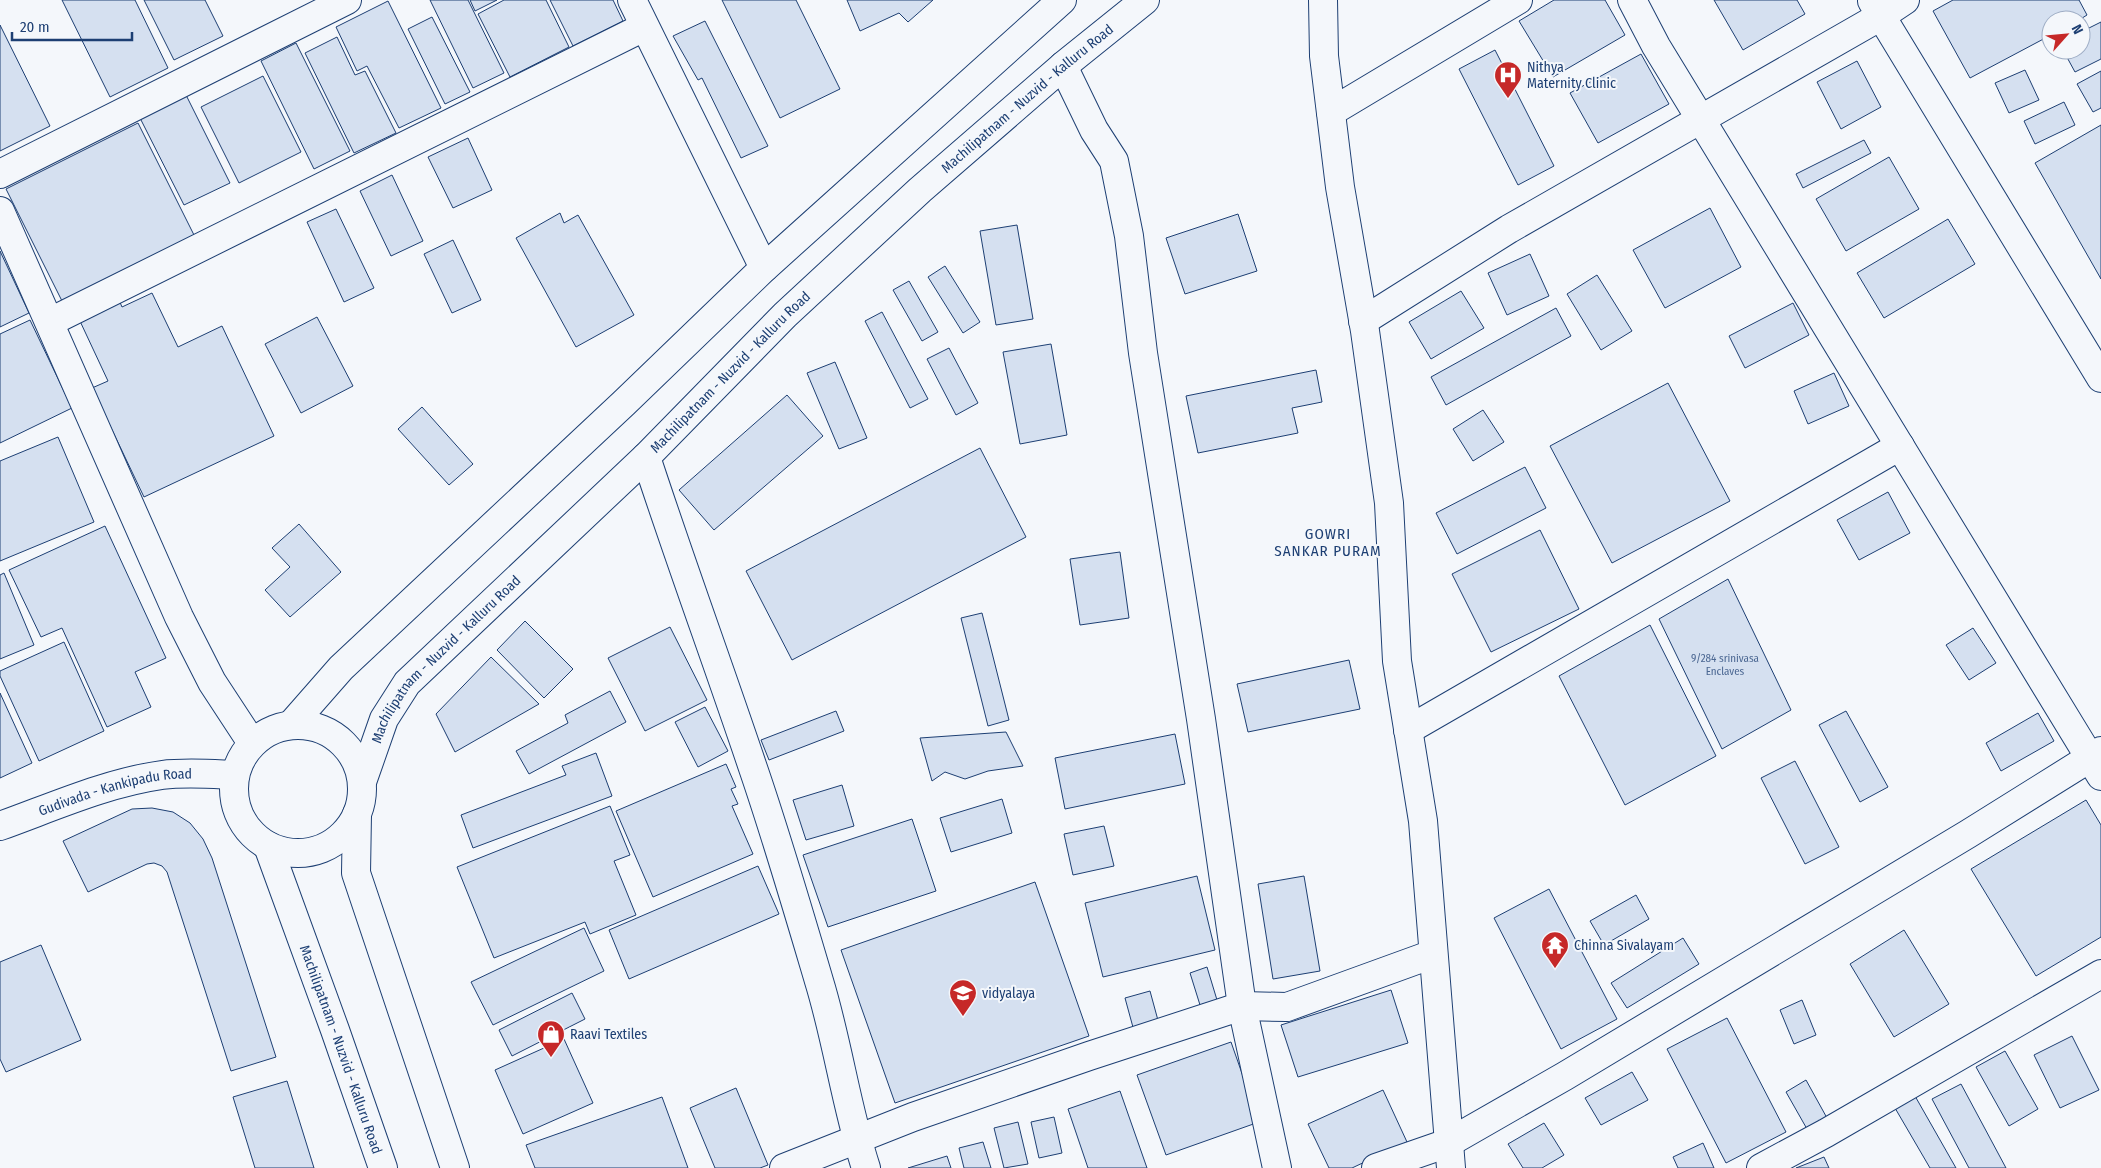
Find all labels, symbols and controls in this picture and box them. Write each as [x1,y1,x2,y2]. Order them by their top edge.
scale bar [12,10,132,42]
north arrow [2041,10,2091,60]
text: 20 m [20,18,50,36]
street label: Machilipatnam - Nuzvid - Kalluru Road [938,21,1117,177]
text: N [2068,22,2087,37]
place label: Nithya Maternity Clinic [1527,59,1616,92]
hospital icon: Nithya Maternity Clinic [1493,60,1523,99]
street label: Machilipatnam - Nuzvid - Kalluru Road [647,288,814,457]
district label: GOWRI SANKAR PURAM [1274,525,1382,560]
street label: Machilipatnam - Nuzvid - Kalluru Road [368,572,524,745]
house number: 9/284 srinivasa Enclaves [1691,652,1759,678]
street label: Gudivada - Kankipadu Road [36,765,192,820]
temple icon: Chinna Sivalayam [1540,930,1570,969]
place label: Chinna Sivalayam [1574,937,1674,954]
street label: Machilipatnam - Nuzvid - Kalluru Road [296,943,385,1156]
school or university icon: vidyalaya [948,978,978,1017]
place label: vidyalaya [982,985,1035,1002]
shop icon: Raavi Textiles [536,1019,566,1058]
place label: Raavi Textiles [570,1026,647,1043]

